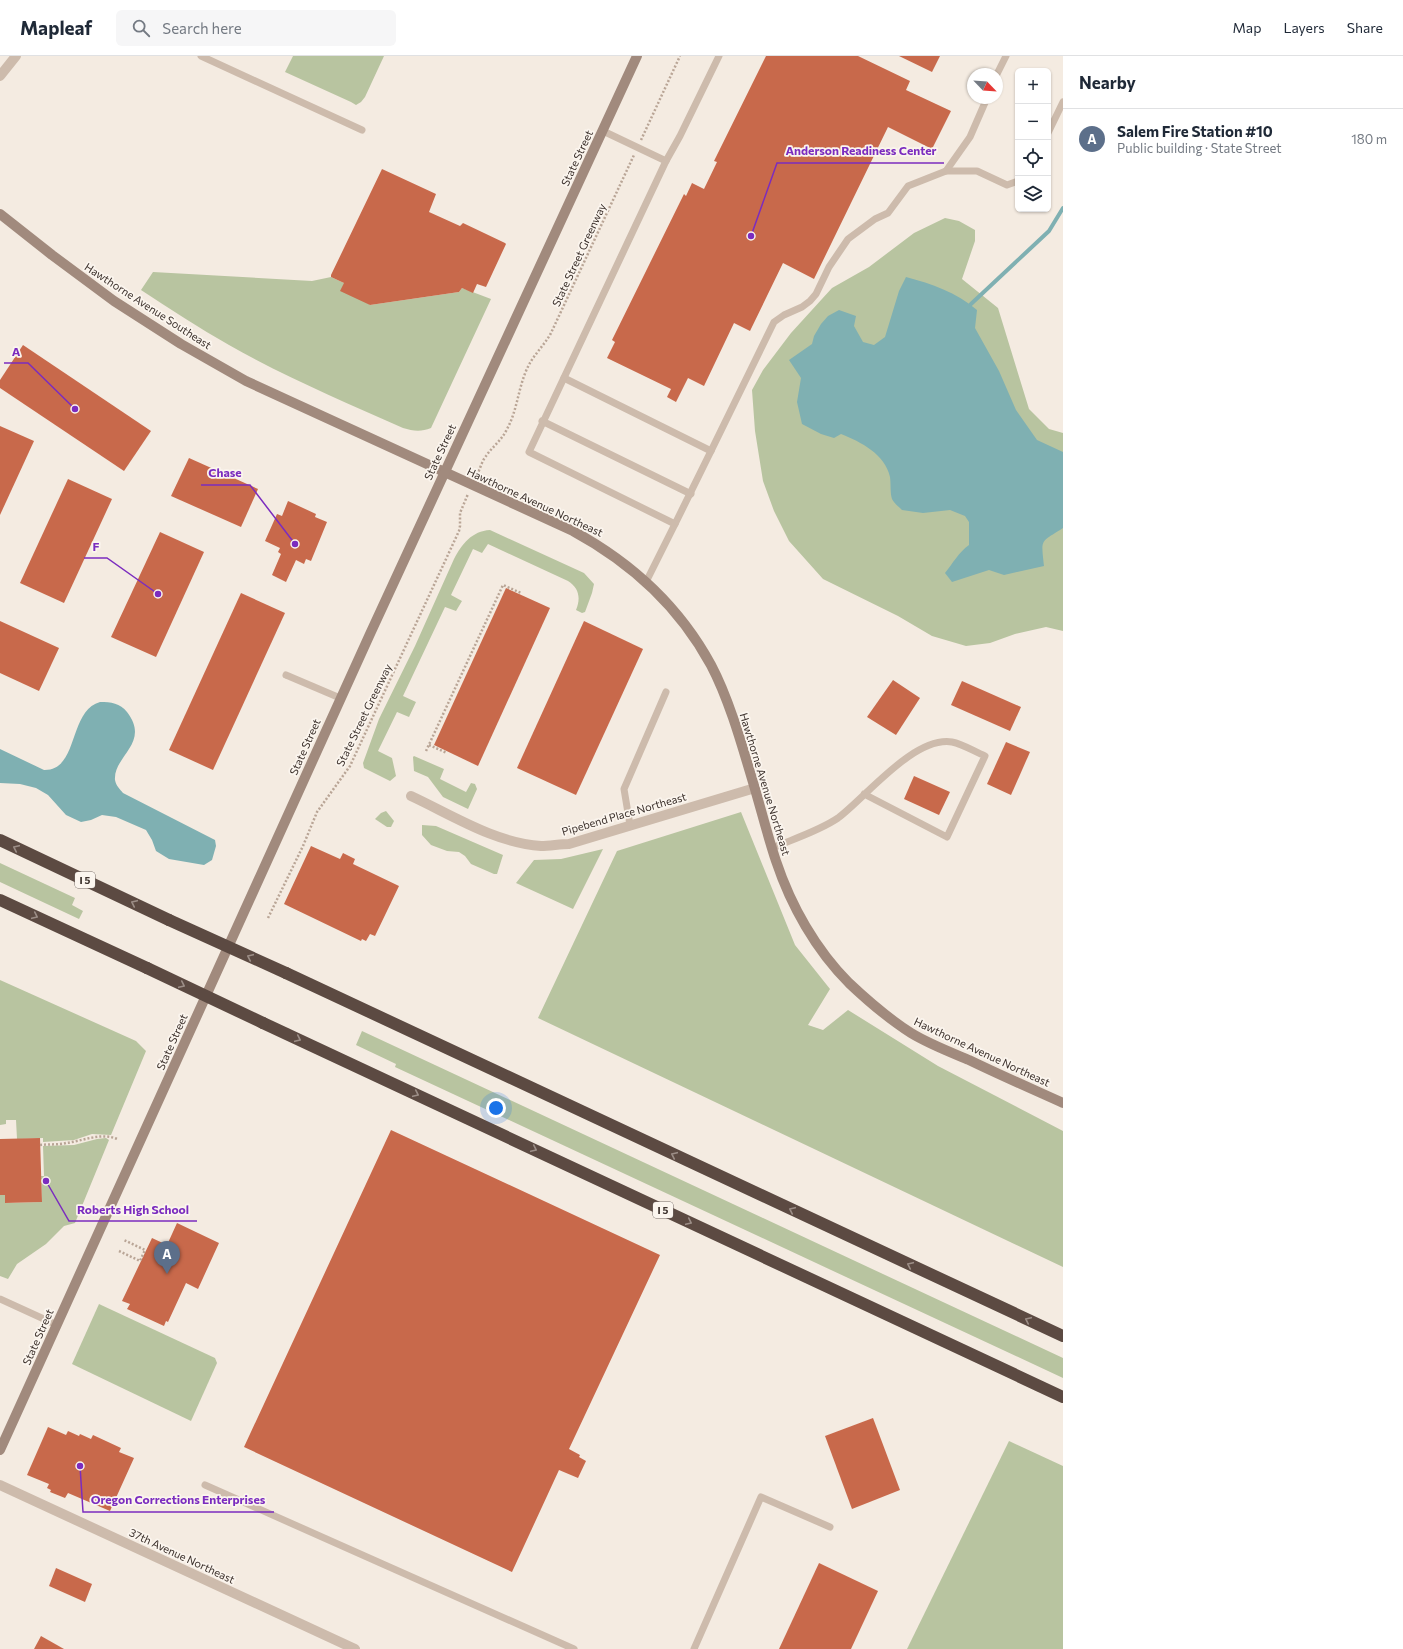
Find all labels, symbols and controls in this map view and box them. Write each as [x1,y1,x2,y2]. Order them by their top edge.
search box [116,10,396,46]
text: Mapleaf [20,16,92,39]
icon: search [130,17,152,39]
text: Search here [162,19,242,37]
text: Map [1233,19,1261,36]
text: Layers [1283,19,1325,36]
text: Share [1347,19,1383,36]
north arrow [967,68,1003,104]
map controls [1015,68,1051,212]
button: + [1015,68,1051,104]
text: Nearby [1079,72,1136,93]
button: − [1015,104,1051,140]
text: Salem Fire Station #10 [1117,122,1273,140]
street label: State Street [558,127,595,188]
text: A [1087,131,1097,147]
text: 180 m [1351,131,1387,147]
callout: Anderson Readiness Center [777,139,944,163]
button: locate [1015,140,1051,176]
text: Public building · State Street [1117,140,1282,156]
text: Anderson Readiness Center [785,143,937,157]
button: layers [1015,176,1051,212]
street label: State Street Greenway [549,201,608,308]
street label: Hawthorne Avenue Southeast [82,260,214,352]
callout: A [4,339,28,363]
text: A [12,344,21,358]
street label: State Street [421,421,458,482]
callout: Chase [201,461,250,485]
street label: Hawthorne Avenue Northeast [465,464,606,539]
text: Chase [208,465,242,479]
callout: F [84,534,107,558]
text: F [93,539,100,553]
street label: State Street Greenway [333,661,394,768]
street label: Hawthorne Avenue Northeast [738,711,794,857]
street label: State Street [286,716,323,777]
street label: Pipebend Place Northeast [560,789,688,838]
one-way arrow [13,845,20,853]
road number: I 5 [75,872,95,888]
one-way arrow [130,900,138,908]
one-way arrow [31,911,39,919]
one-way arrow [247,954,255,962]
one-way arrow [177,980,185,988]
street label: State Street [153,1011,190,1072]
street label: Hawthorne Avenue Northeast [912,1014,1053,1089]
one-way arrow [294,1034,301,1042]
one-way arrow [411,1089,419,1097]
your location [486,1098,506,1118]
one-way arrow [530,1145,537,1153]
one-way arrow [671,1152,679,1160]
callout: Roberts High School [69,1197,197,1221]
text: Roberts High School [77,1202,189,1216]
road number: I 5 [653,1202,673,1218]
one-way arrow [789,1207,796,1215]
one-way arrow [685,1217,693,1225]
pin: A [154,1241,180,1274]
one-way arrow [906,1262,914,1270]
street label: State Street [19,1306,56,1367]
one-way arrow [1024,1317,1032,1325]
callout: Oregon Corrections Enterprises [83,1488,274,1512]
text: Oregon Corrections Enterprises [91,1492,266,1506]
street label: 37th Avenue Northeast [127,1525,237,1586]

